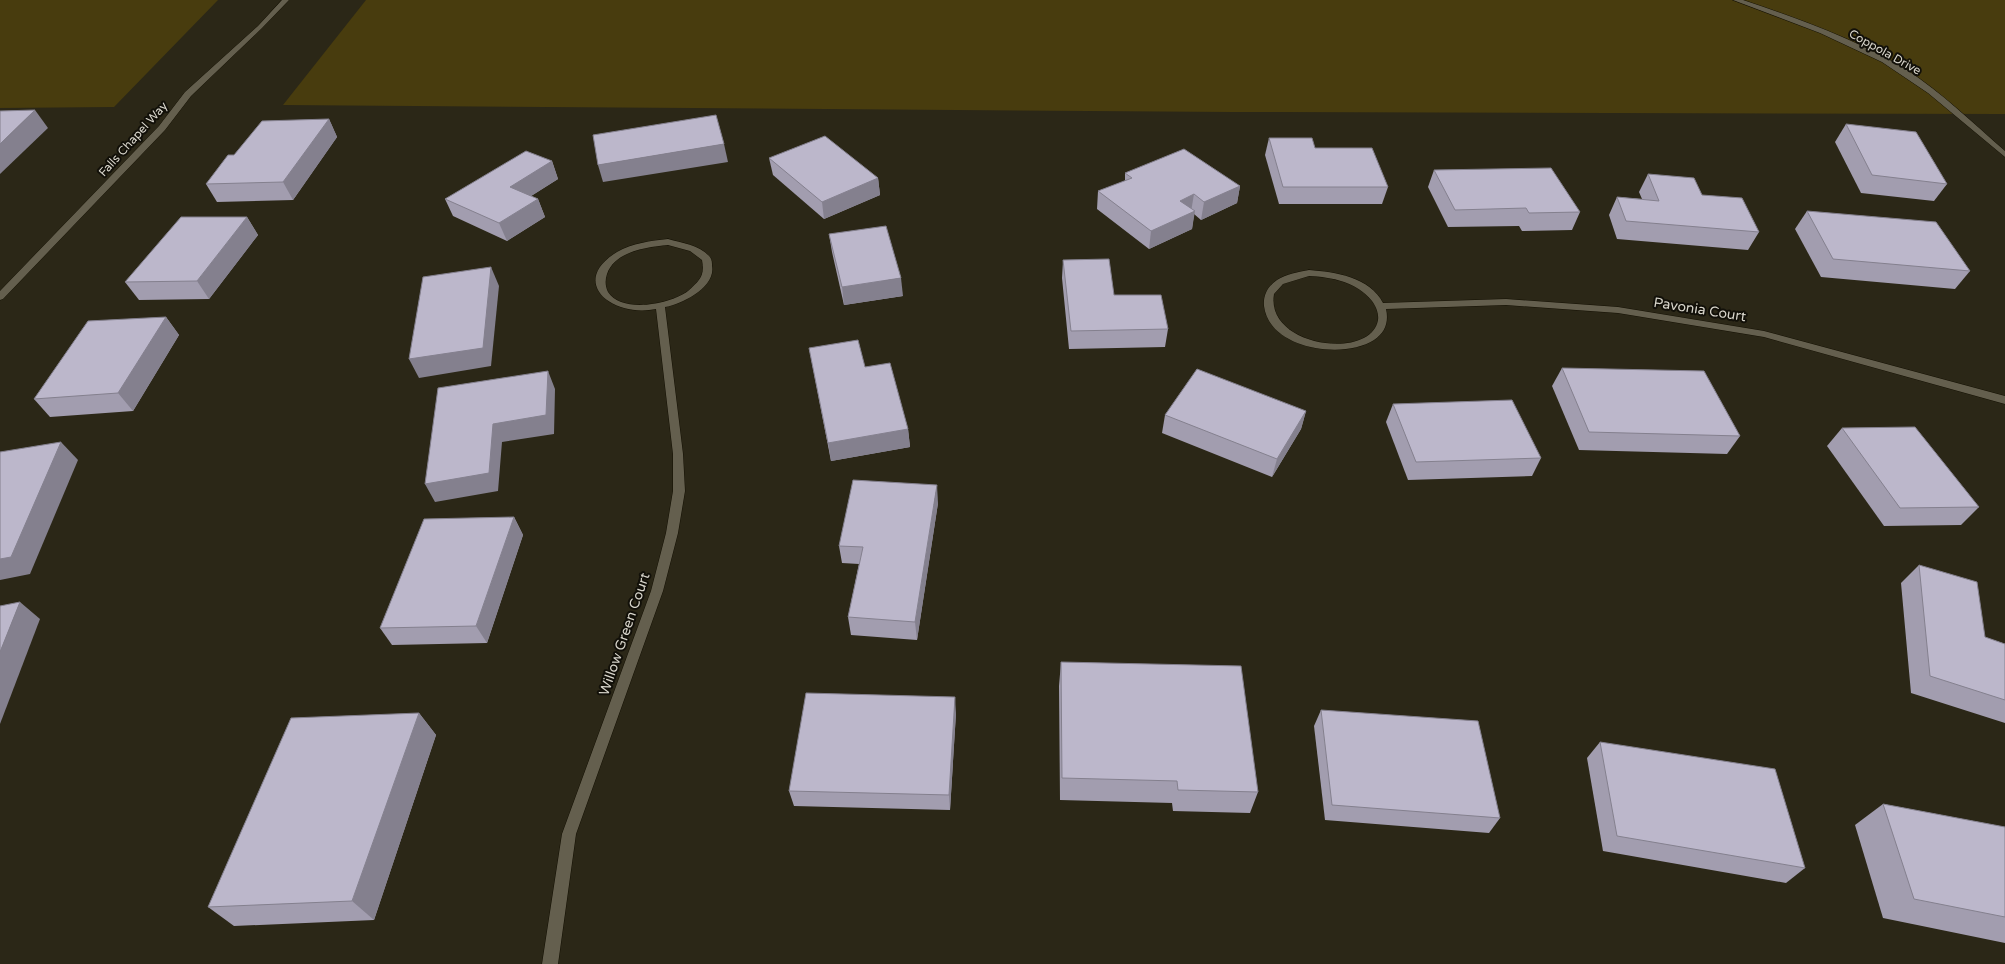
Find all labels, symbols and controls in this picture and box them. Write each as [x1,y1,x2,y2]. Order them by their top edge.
street label: Coppola Drive [1846,26,1924,78]
street label: Falls Chapel Way [96,98,171,179]
street label: Pavonia Court [1652,294,1748,325]
street label: Willow Green Court [595,570,654,698]

